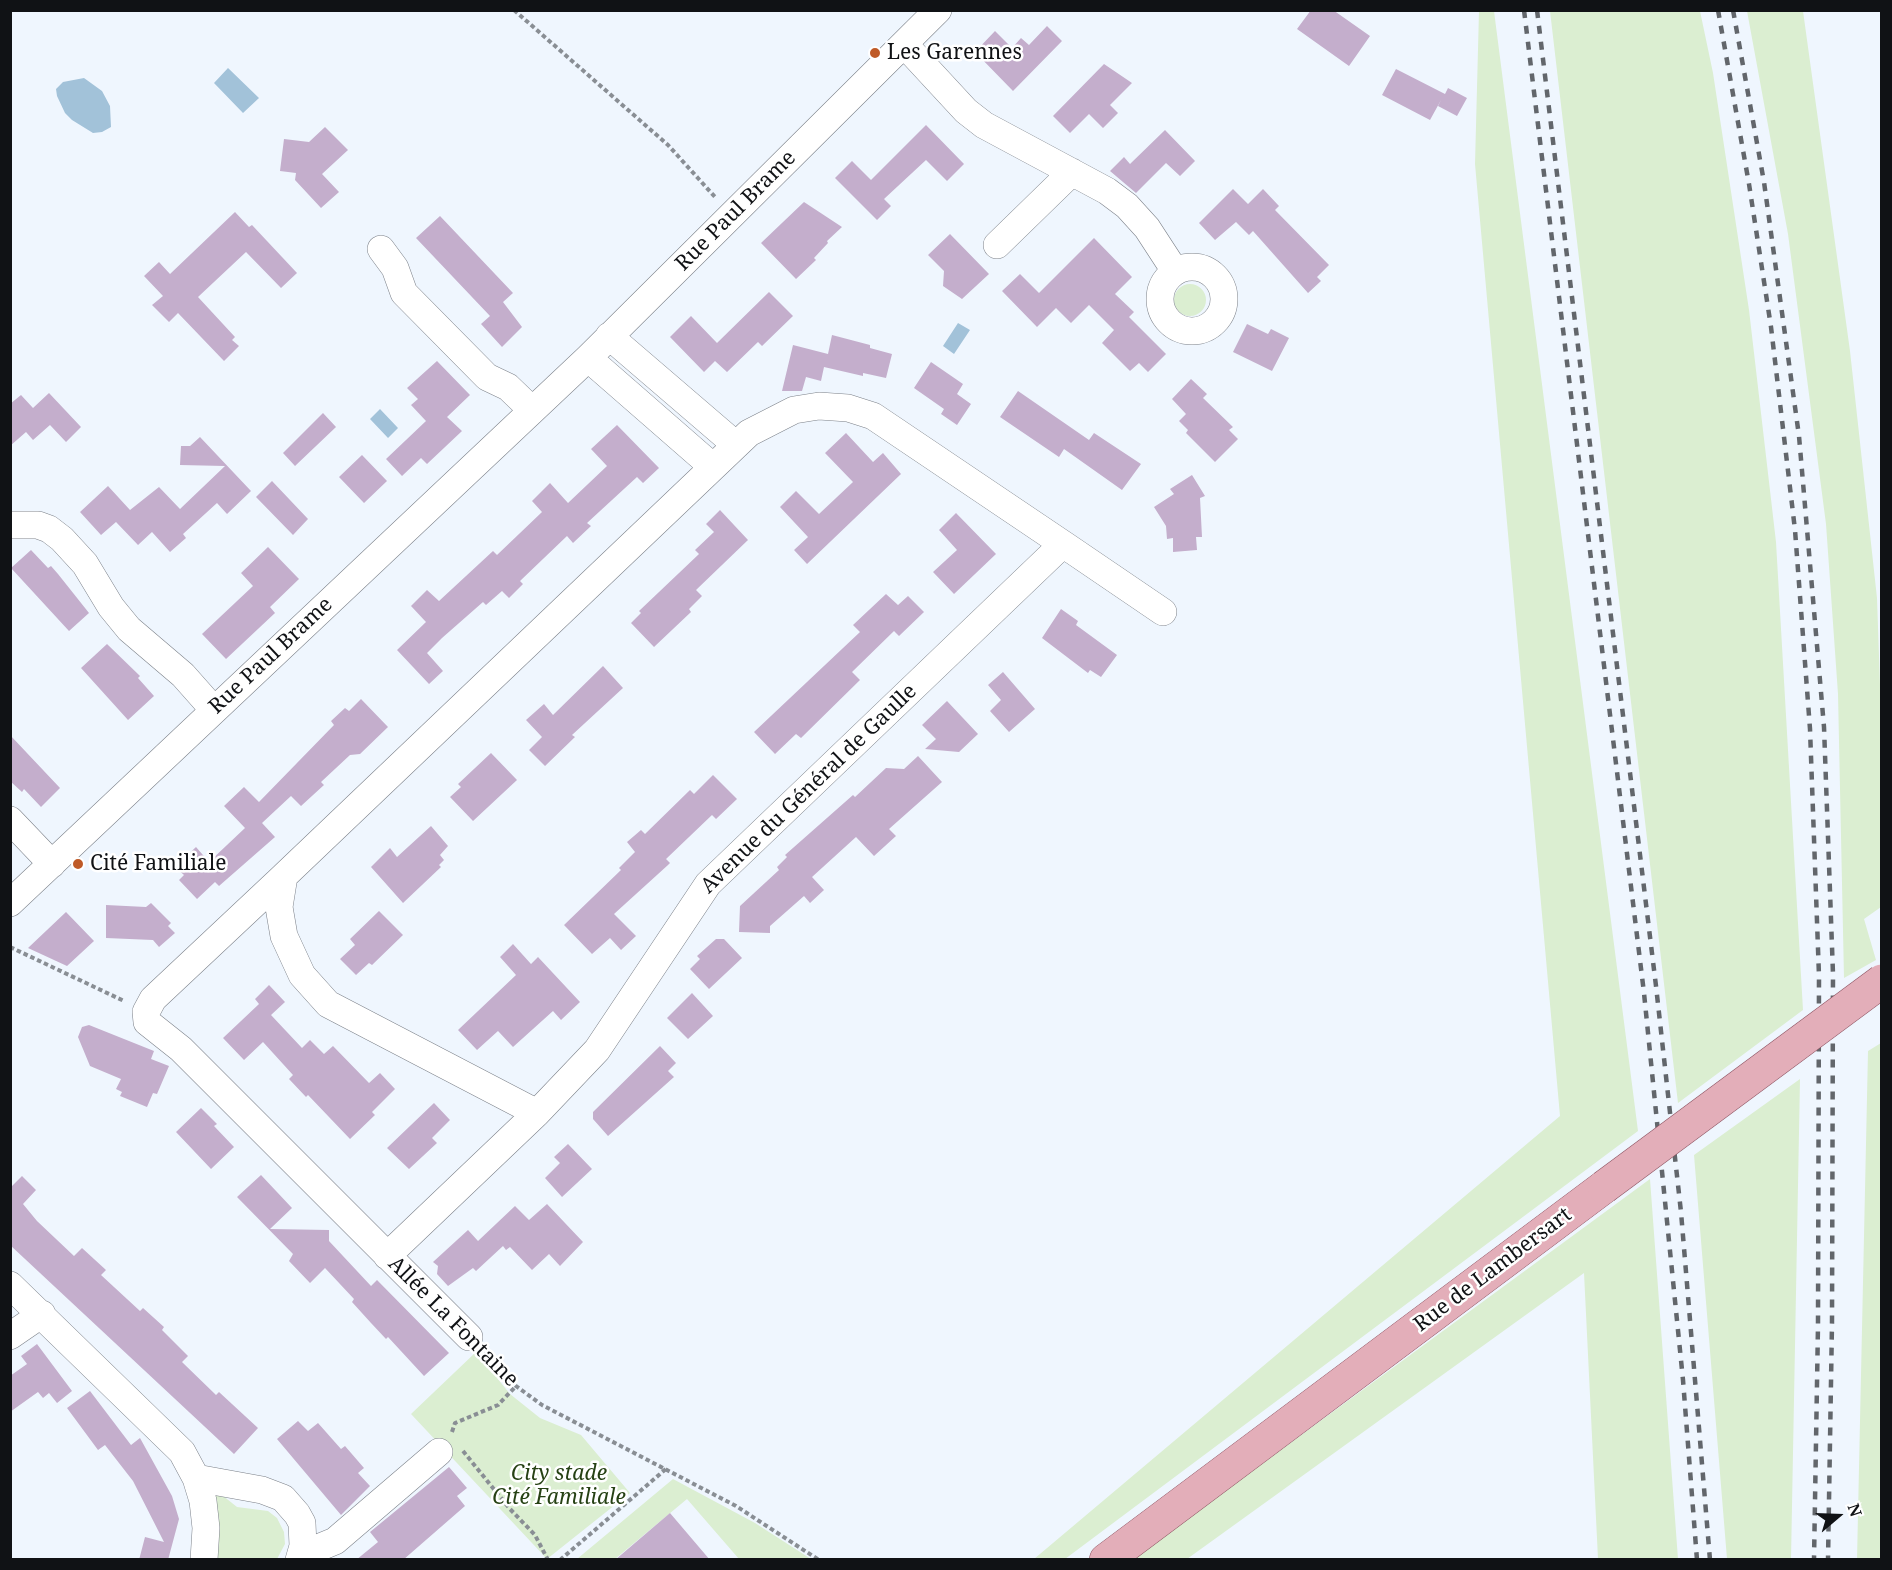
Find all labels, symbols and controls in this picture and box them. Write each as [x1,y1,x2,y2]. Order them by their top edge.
place label: Les Garennes [887,40,1022,66]
marker: Les Garennes [868,46,882,60]
street label: Rue Paul Brame [671,146,801,276]
street label: Rue Paul Brame [204,592,338,720]
street label: Avenue du Général de Gaulle [696,679,922,899]
place label: Cité Familiale [90,851,226,877]
marker: Cité Familiale [71,857,85,871]
street label: Rue de Lambersart [1409,1203,1577,1337]
street label: Allée La Fontaine [383,1252,523,1392]
park label: City stade Cité Familiale [492,1461,626,1511]
north arrow [1808,1486,1868,1546]
text: N [1843,1501,1867,1520]

